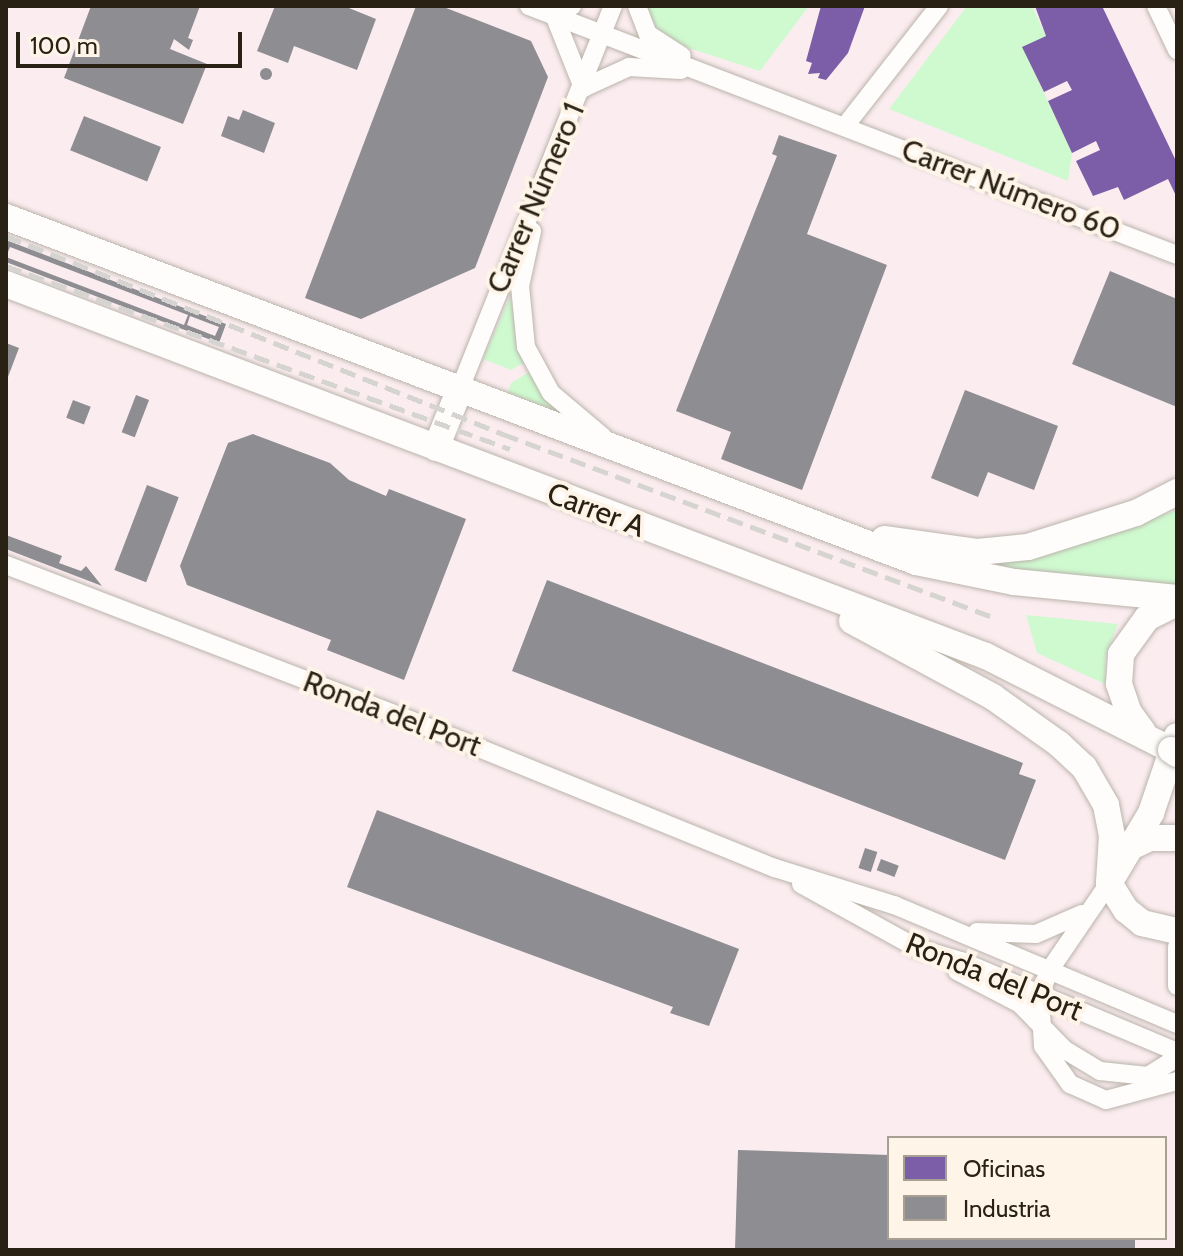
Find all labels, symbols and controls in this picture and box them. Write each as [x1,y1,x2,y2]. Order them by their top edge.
scale bar [20,16,246,66]
text: 100 m [30,31,98,60]
street label: Carrer Número 1 [480,97,592,299]
street label: Carrer Número 60 [896,132,1126,248]
street label: Carrer A [542,475,650,545]
street label: Ronda del Port [298,664,486,764]
street label: Ronda del Port [900,925,1088,1029]
legend [887,1136,1167,1240]
text: Oficinas [963,1154,1045,1183]
text: Industria [963,1194,1050,1223]

